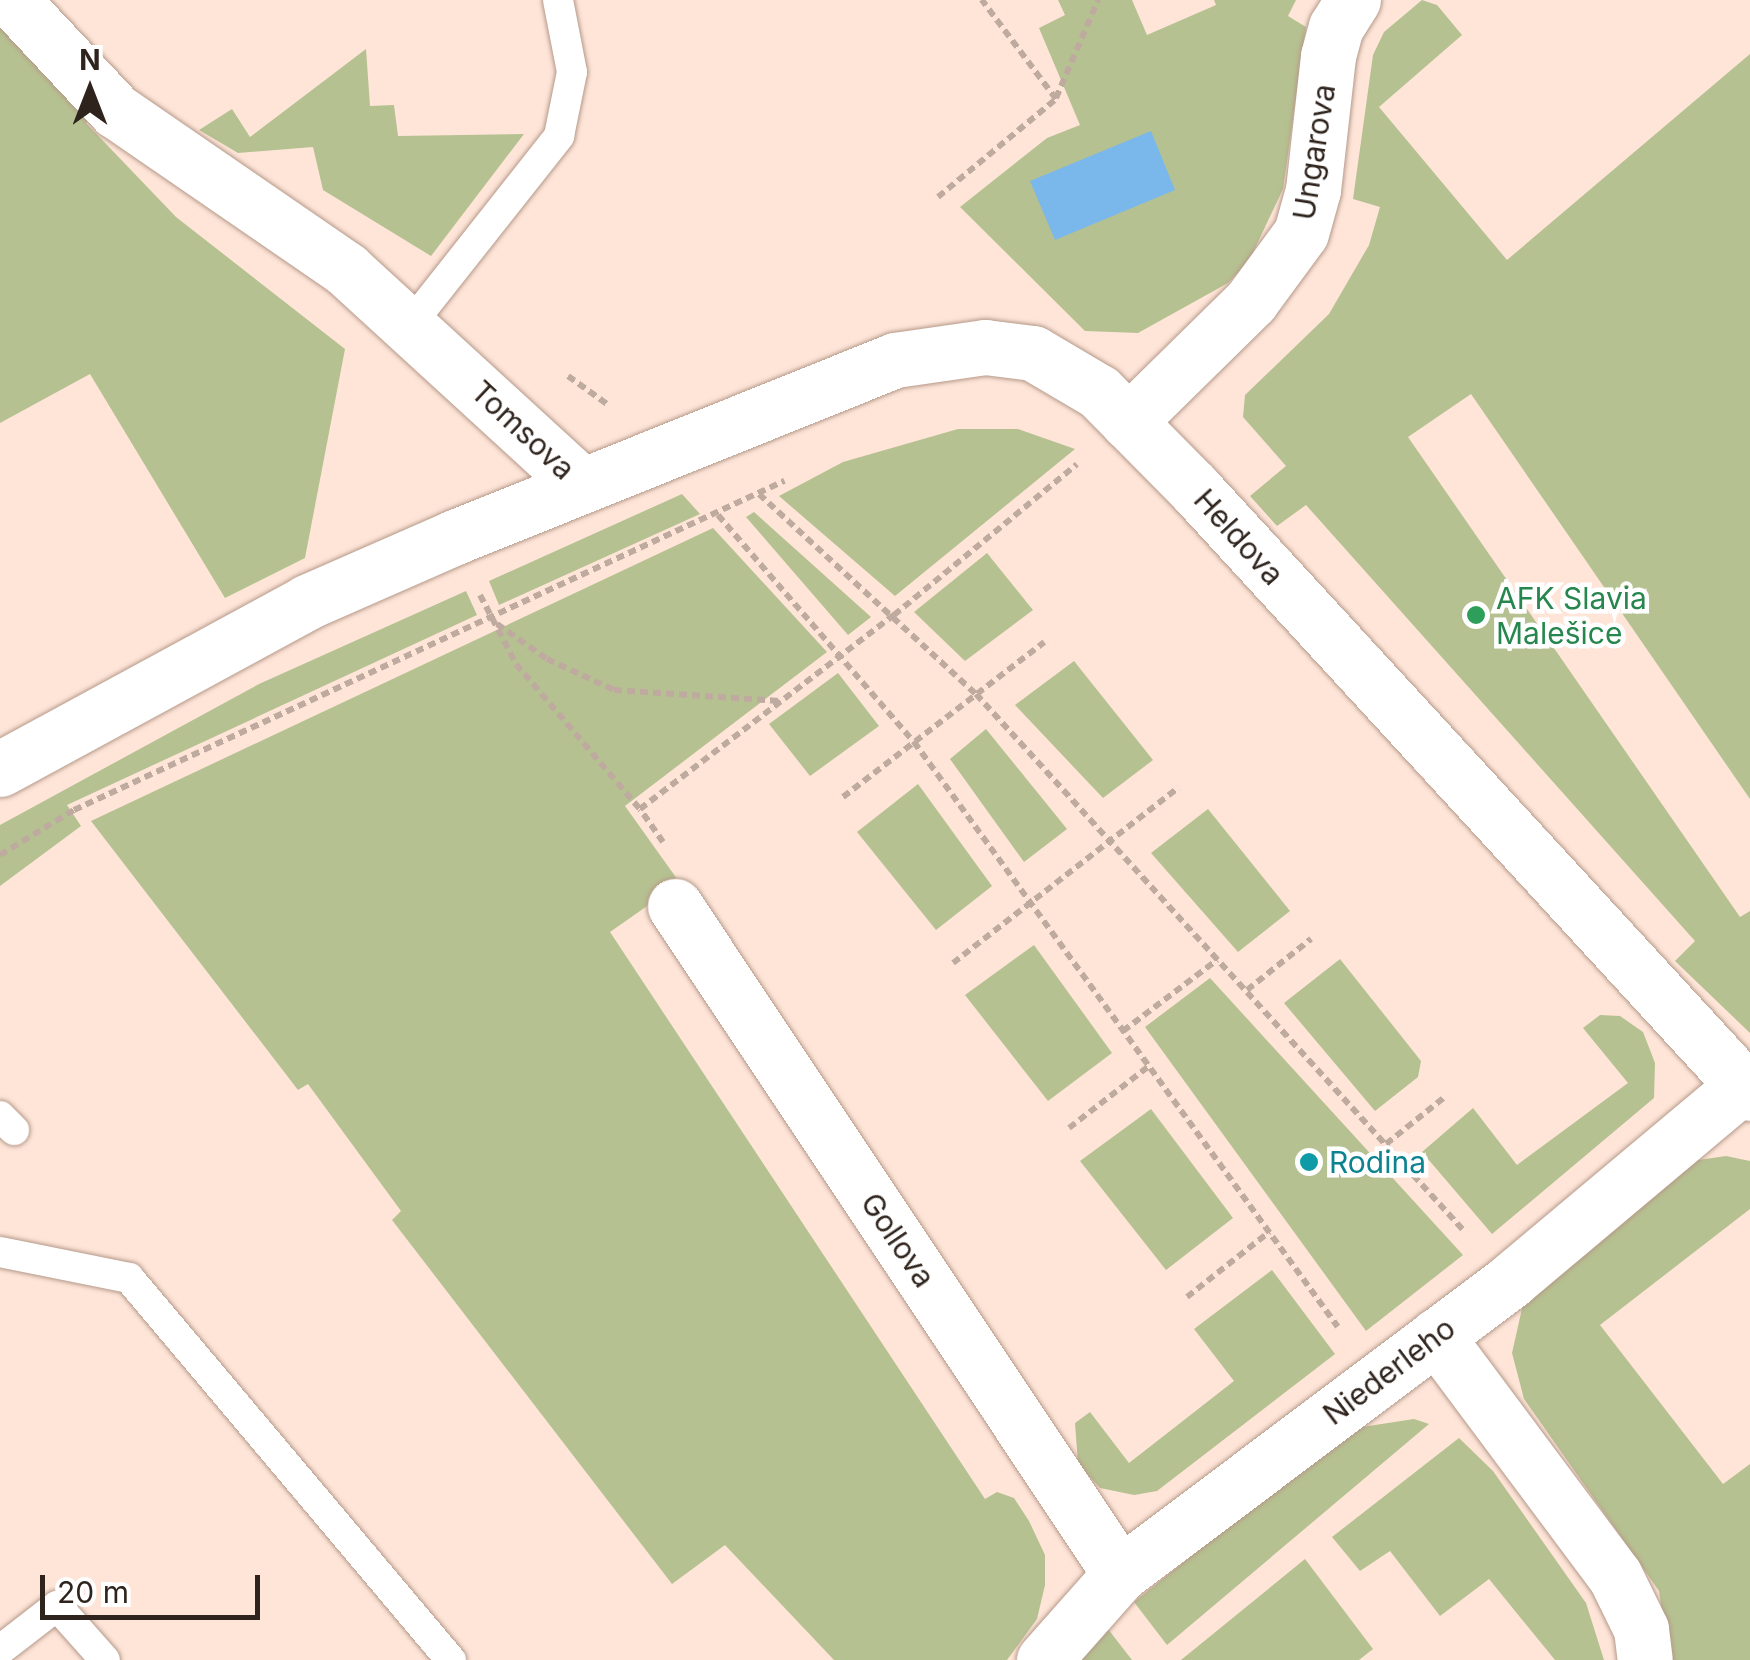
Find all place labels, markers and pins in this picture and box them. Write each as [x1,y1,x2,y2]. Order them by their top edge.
place label: AFK Slavia Malešice [1496,580,1647,650]
marker: AFK Slavia Malešice [1465,604,1487,626]
place label: Rodina [1329,1144,1426,1180]
marker: Rodina [1298,1151,1320,1173]

